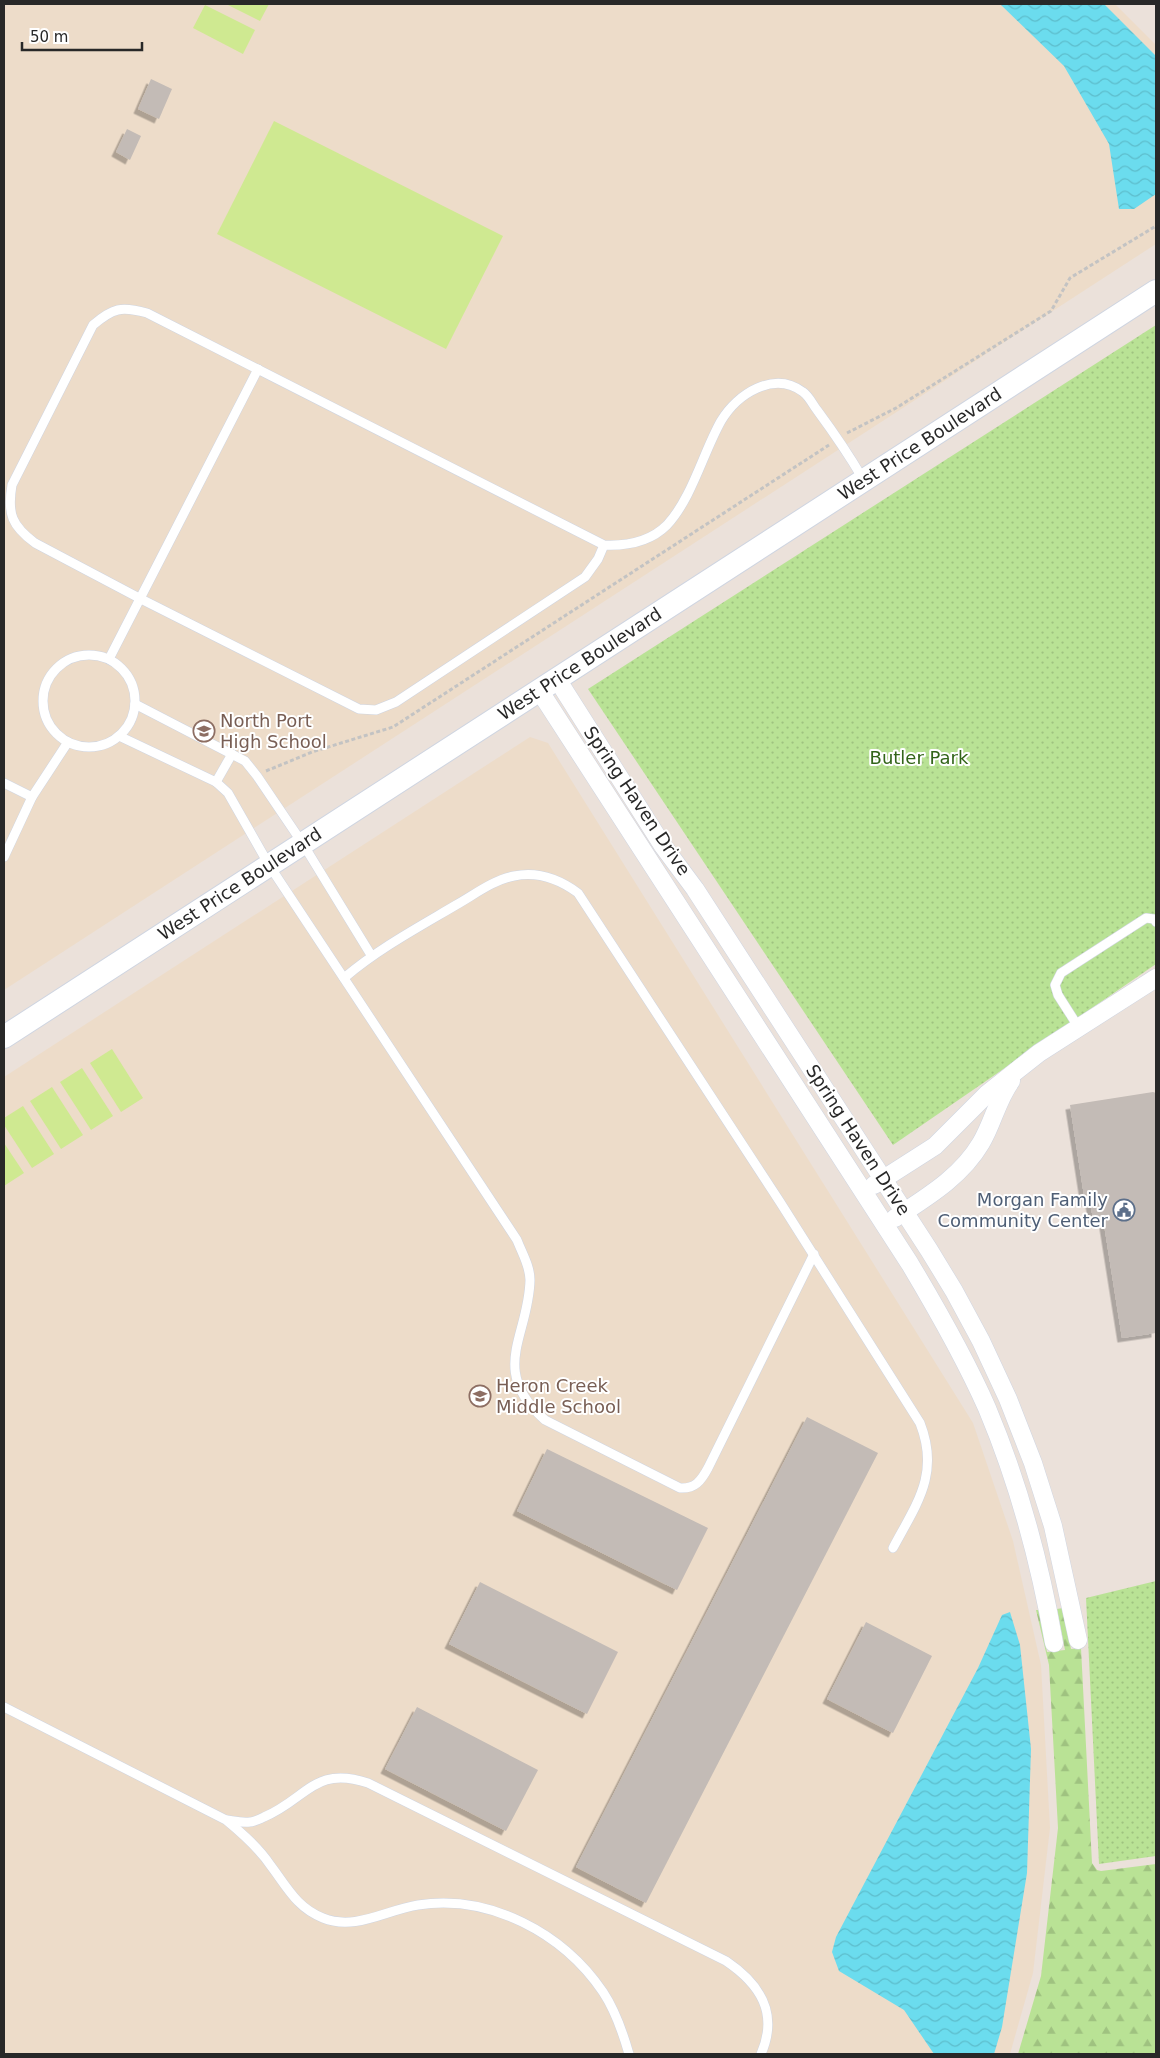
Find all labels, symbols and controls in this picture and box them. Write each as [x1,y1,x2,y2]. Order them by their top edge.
scale bar [22,20,142,52]
text: 50 m [30,28,68,46]
street label: West Price Boulevard [834,383,1005,504]
street label: West Price Boulevard [494,603,665,724]
place label: North Port High School [220,710,327,752]
school or university icon: North Port High School [192,719,216,743]
street label: Spring Haven Drive [580,722,695,879]
park label: Butler Park [870,747,969,768]
street label: West Price Boulevard [154,823,325,944]
street label: Spring Haven Drive [802,1061,915,1219]
place label: Morgan Family Community Center [938,1189,1109,1231]
public building icon: Morgan Family Community Center [1112,1198,1136,1222]
place label: Heron Creek Middle School [496,1375,621,1417]
school or university icon: Heron Creek Middle School [468,1384,492,1408]

